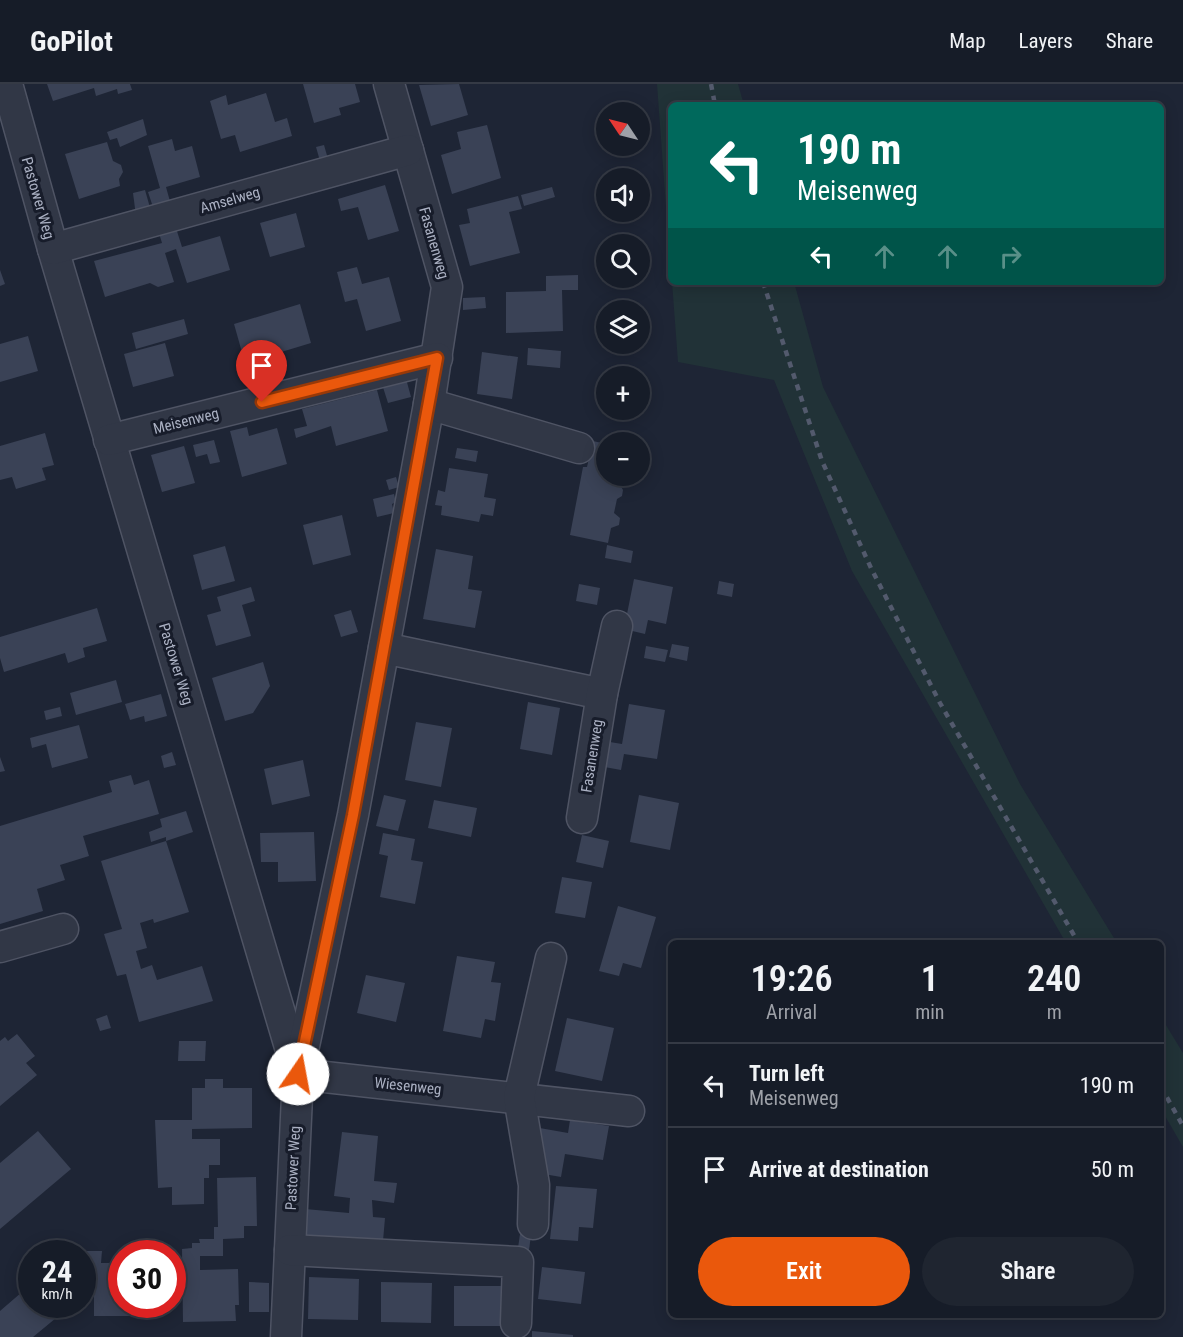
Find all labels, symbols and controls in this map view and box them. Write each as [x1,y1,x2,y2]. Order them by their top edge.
text: GoPilot [30,25,113,58]
text: Map [949,29,986,53]
text: Layers [1019,29,1073,53]
text: Share [1106,29,1153,53]
north arrow [596,102,650,156]
map controls [596,102,650,486]
text: 190 m [797,125,902,174]
icon: left [698,126,776,204]
street label: Pastower Weg [18,155,58,241]
button: sound [596,168,650,222]
text: Meisenweg [797,175,918,207]
street label: Amselweg [198,183,262,217]
street label: Fasanenweg [415,205,453,281]
button: search [596,234,650,288]
icon: left [805,240,838,273]
icon: ahead [868,240,901,273]
icon: ahead [931,240,964,273]
icon: right [994,240,1027,273]
button: layers [596,300,650,354]
pin [236,340,287,402]
icon: arrive [245,349,278,382]
button: + [596,366,650,420]
street label: Meisenweg [151,404,221,438]
button: − [596,432,650,486]
street label: Pastower Weg [155,621,197,707]
street label: Fasanenweg [577,718,607,794]
text: 19:26 [751,958,833,1000]
text: 1 [921,958,939,1000]
text: 240 [1027,958,1081,1000]
text: Arrival [766,1000,817,1024]
text: min [915,1000,944,1024]
text: m [1047,1000,1062,1024]
position arrow [266,1042,330,1106]
text: Turn left [749,1061,824,1086]
icon: left [698,1069,731,1102]
text: 190 m [1080,1073,1134,1098]
street label: Wiesenweg [374,1074,442,1098]
text: Meisenweg [749,1086,839,1110]
street label: Pastower Weg [282,1125,304,1211]
icon: arrive [698,1153,731,1186]
text: Arrive at destination [749,1157,929,1182]
text: 50 m [1091,1157,1134,1182]
button: Exit [698,1237,910,1306]
button: Share [922,1237,1134,1306]
speed limit sign: 30 [108,1240,186,1318]
text: 24 [42,1254,72,1289]
text: km/h [42,1285,72,1303]

